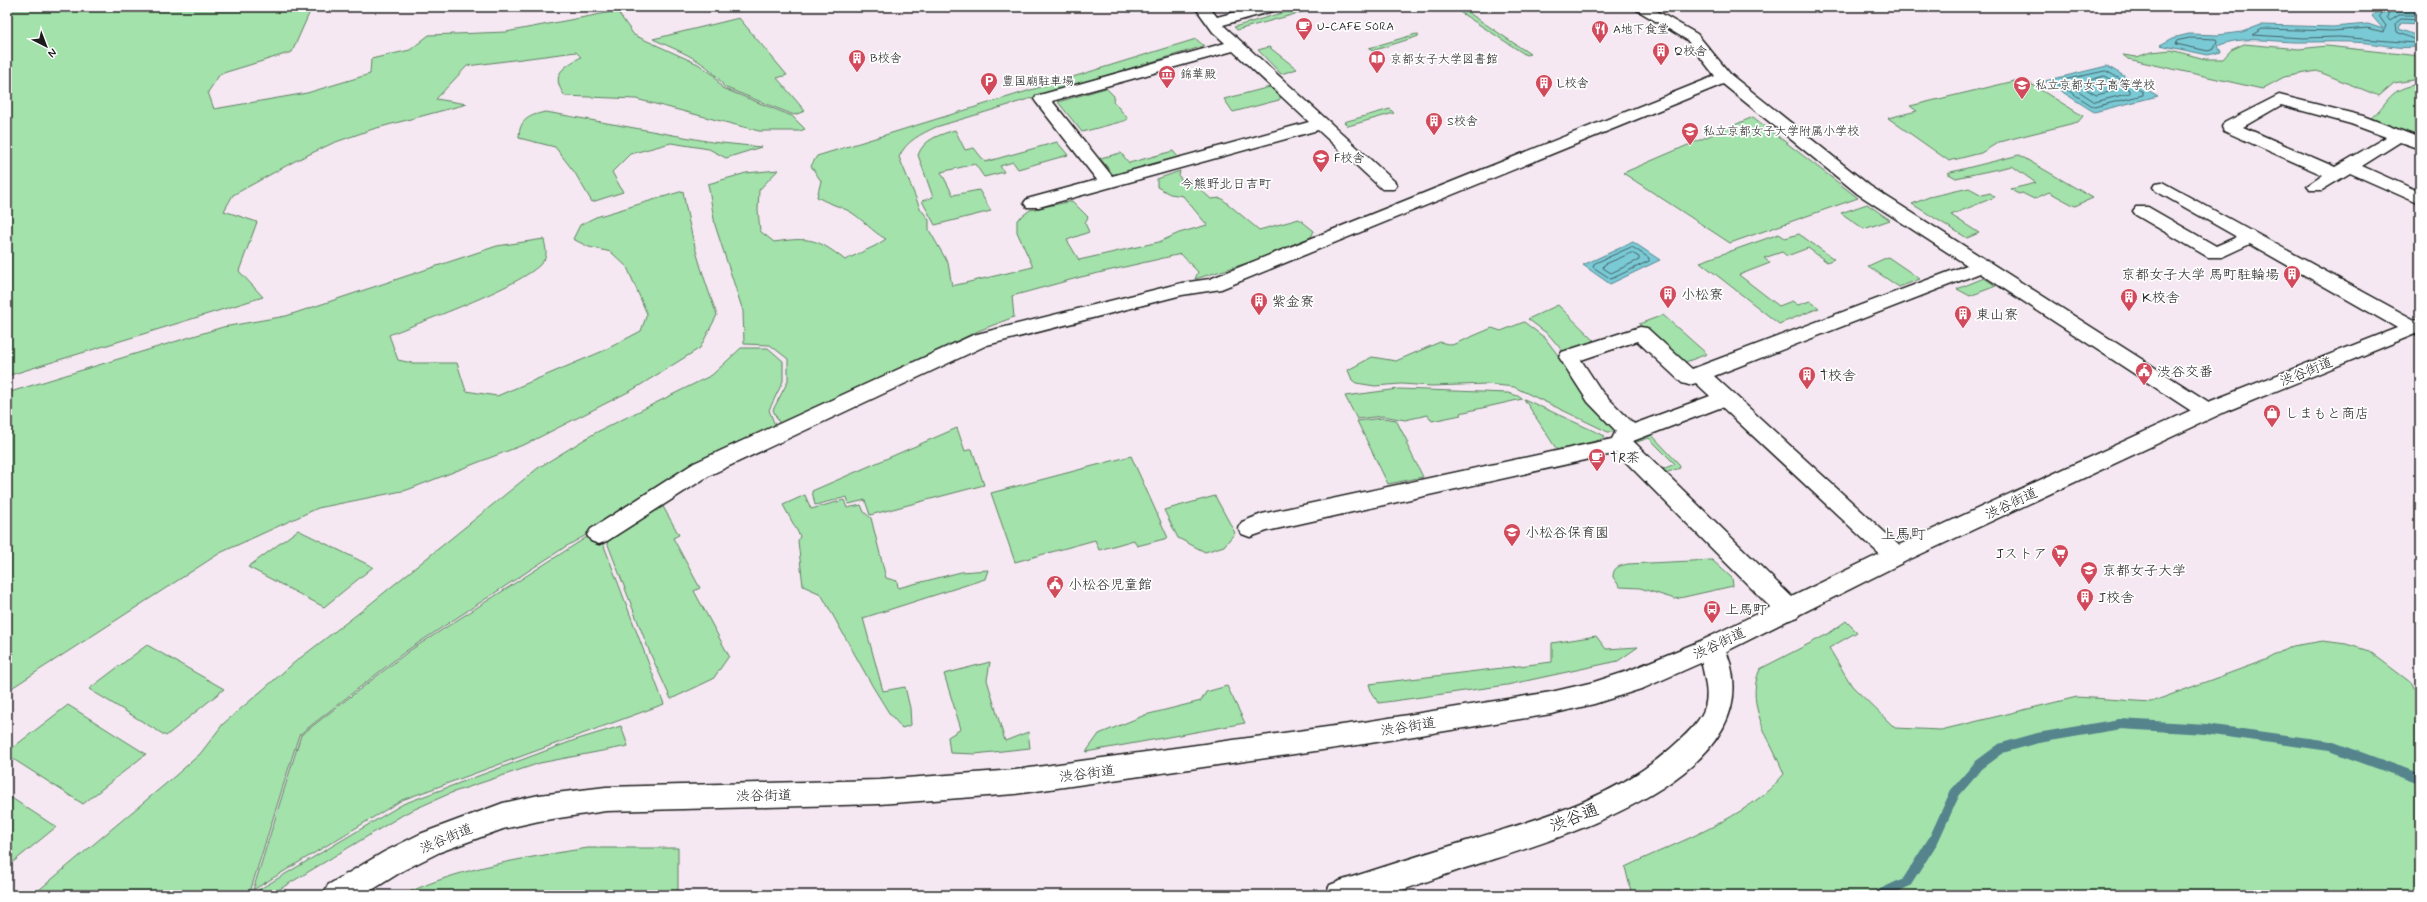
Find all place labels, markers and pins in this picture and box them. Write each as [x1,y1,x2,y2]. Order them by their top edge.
cafe icon: U-CAFE SORA [1294,16,1314,41]
place label: U-CAFE SORA [1317,19,1394,35]
restaurant icon: A地下食堂 [1590,19,1610,44]
place label: A地下食堂 [1613,22,1669,38]
building icon: Q校舎 [1651,41,1671,66]
place label: Q校舎 [1674,44,1707,60]
building icon: B校舎 [847,48,867,73]
library icon: 京都女子大学図書館 [1367,49,1387,74]
place label: B校舎 [870,51,902,67]
place label: 京都女子大学図書館 [1390,52,1498,68]
museum icon: 錦華殿 [1157,64,1177,89]
place label: 錦華殿 [1180,67,1216,83]
parking icon: 豊国廟駐車場 [979,71,999,96]
building icon: L校舎 [1534,73,1554,98]
place label: 豊国廟駐車場 [1002,74,1074,90]
school or university icon: 私立京都女子高等学校 [2012,75,2032,100]
place label: L校舎 [1557,76,1588,92]
place label: 私立京都女子高等学校 [2035,78,2155,94]
building icon: S校舎 [1424,111,1444,136]
place label: S校舎 [1447,114,1478,130]
school or university icon: 私立京都女子大学附属小学校 [1680,121,1700,146]
place label: 私立京都女子大学附属小学校 [1703,124,1859,140]
school or university icon: F校舎 [1311,148,1331,173]
place label: F校舎 [1334,151,1364,167]
building icon: 京都女子大学 馬町駐輪場 [2282,264,2302,289]
place label: 京都女子大学 馬町駐輪場 [2121,266,2279,284]
building icon: 小松寮 [1658,284,1678,309]
place label: 小松寮 [1681,286,1723,304]
building icon: K校舎 [2119,287,2139,312]
place label: K校舎 [2142,289,2180,307]
building icon: 紫金寮 [1249,291,1269,316]
place label: 紫金寮 [1272,293,1314,311]
building icon: 東山寮 [1953,304,1973,329]
place label: 東山寮 [1976,306,2018,324]
public building icon: 渋谷交番 [2134,361,2154,386]
place label: 渋谷交番 [2157,363,2213,381]
building icon: T校舎 [1797,365,1817,390]
place label: T校舎 [1820,367,1856,385]
shop icon: しまもと商店 [2262,403,2282,428]
place label: しまもと商店 [2285,405,2369,423]
cafe icon: TR茶 [1587,447,1607,472]
place label: TR茶 [1610,449,1640,467]
school or university icon: 小松谷保育園 [1502,522,1522,547]
place label: 小松谷保育園 [1525,524,1609,542]
supermarket icon: Jストア [2050,543,2070,568]
place label: Jストア [1996,545,2047,563]
school or university icon: 京都女子大学 [2079,560,2099,585]
place label: 京都女子大学 [2102,562,2186,580]
public building icon: 小松谷児童館 [1045,574,1065,599]
place label: 小松谷児童館 [1068,576,1152,594]
building icon: J校舎 [2075,587,2095,612]
place label: J校舎 [2098,589,2134,607]
bus stop icon: 上馬町 [1702,599,1722,624]
place label: 上馬町 [1725,601,1767,619]

